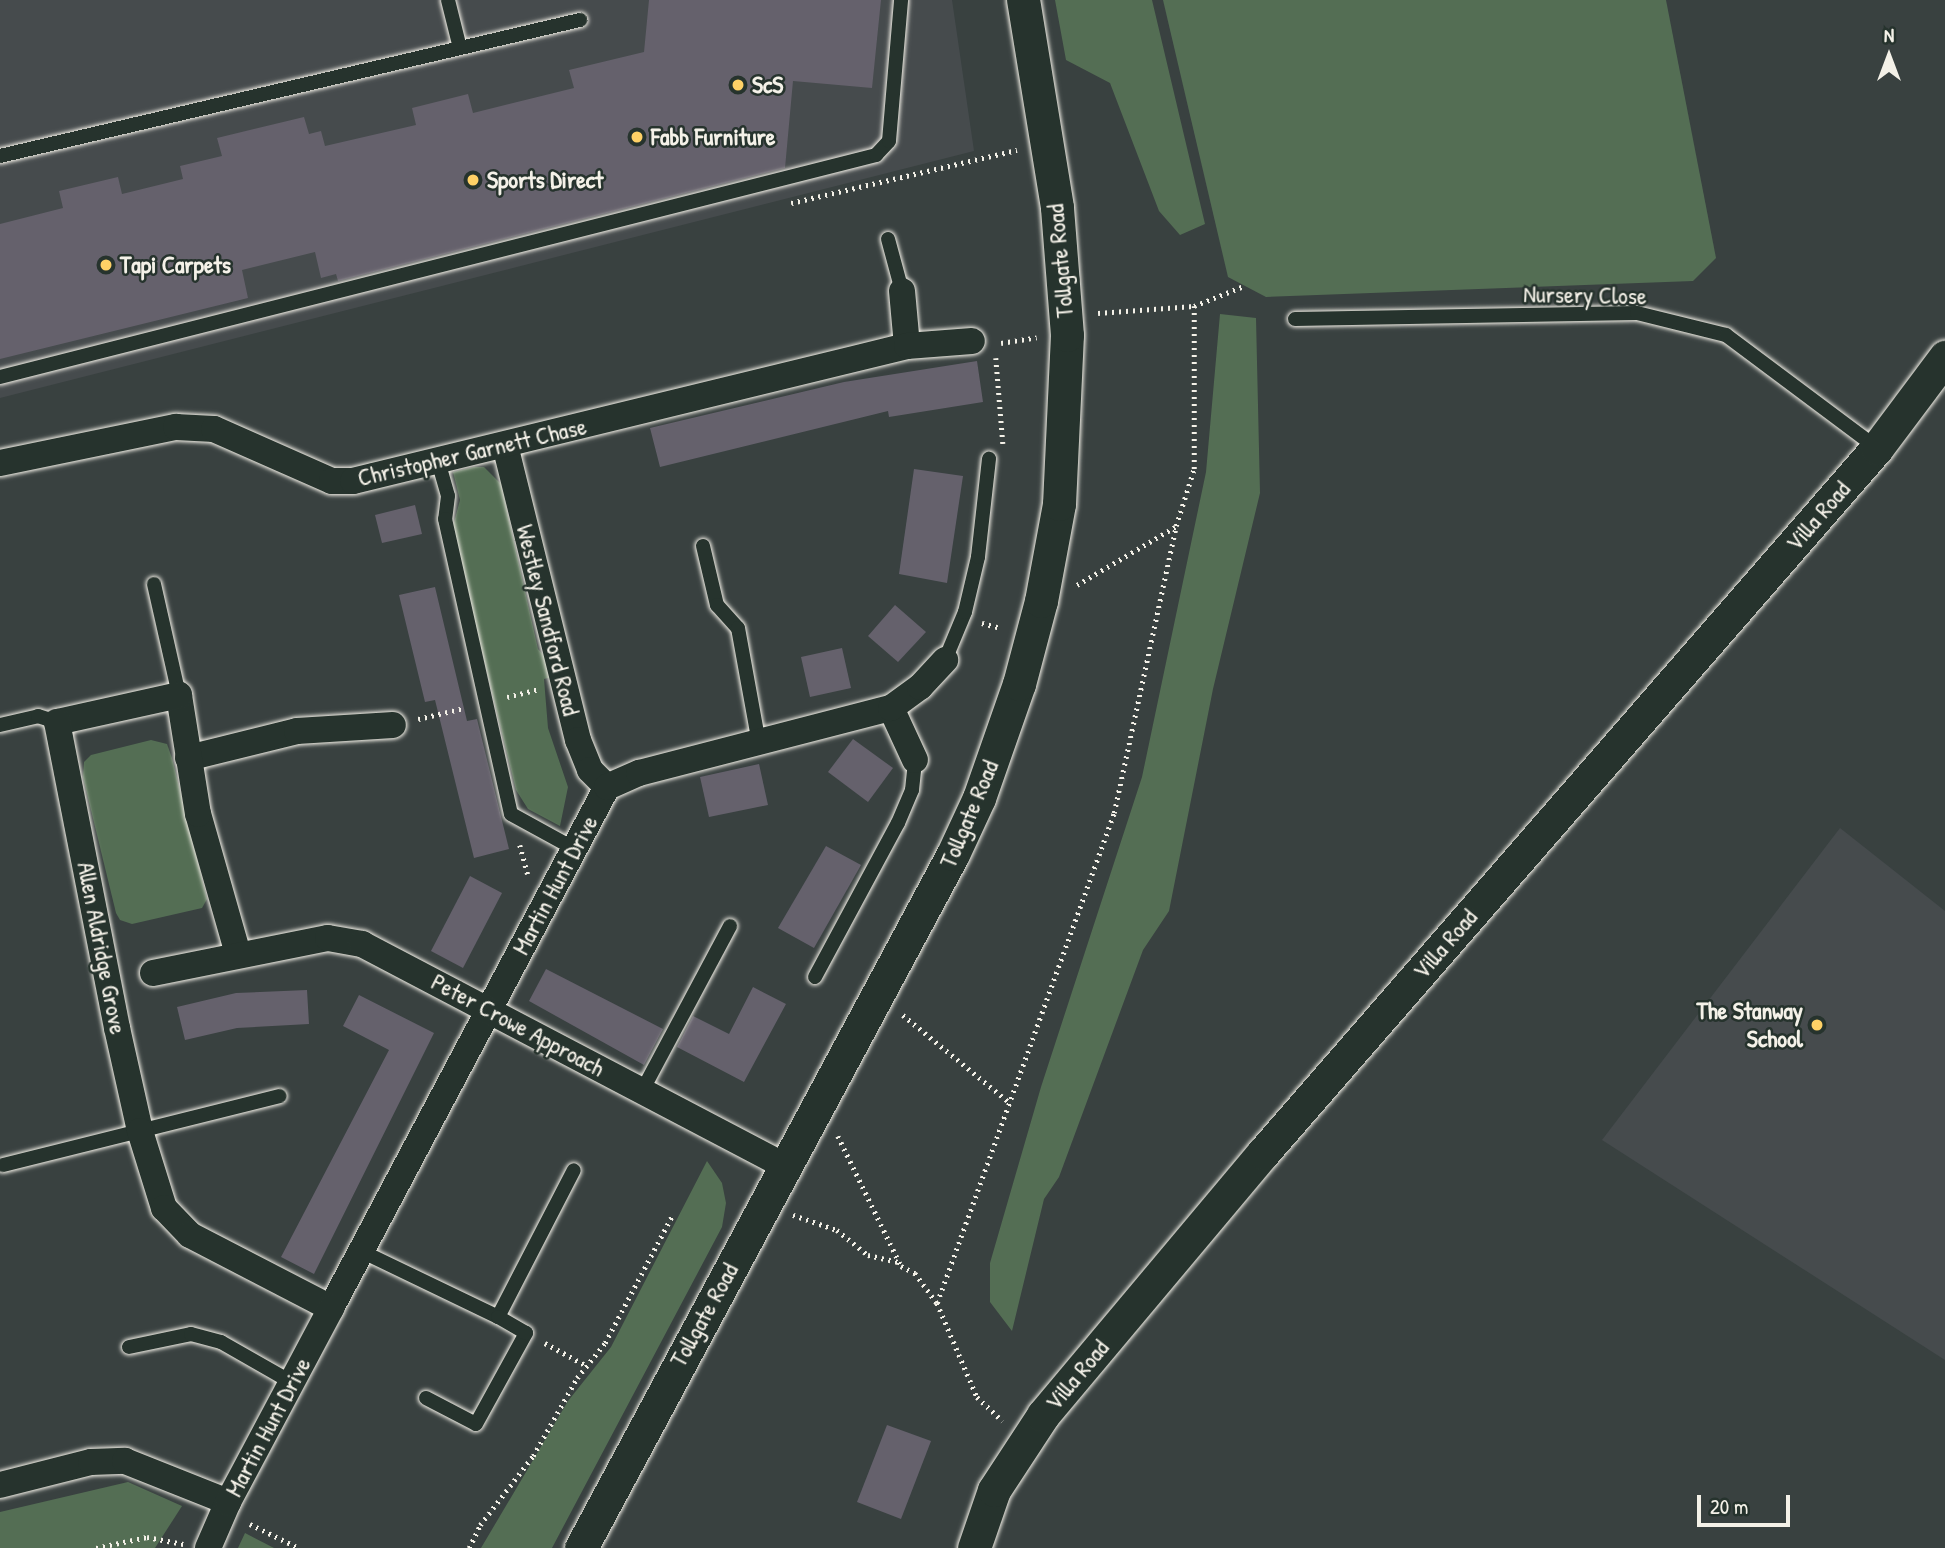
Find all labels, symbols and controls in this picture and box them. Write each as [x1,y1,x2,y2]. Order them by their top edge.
north arrow [1854,21,1924,91]
text: N [1884,22,1894,48]
place label: ScS [752,71,783,99]
marker: ScS [730,77,746,93]
place label: Fabb Furniture [651,123,775,151]
marker: Fabb Furniture [629,129,645,145]
place label: Sports Direct [487,166,603,194]
marker: Sports Direct [465,172,481,188]
street label: Tollgate Road [1041,203,1079,319]
place label: Tapi Carpets [120,251,231,279]
marker: Tapi Carpets [98,257,114,273]
street label: Nursery Close [1523,280,1647,310]
street label: Christopher Garnett Chase [355,412,589,492]
street label: Villa Road [1780,475,1856,557]
street label: Westley Sandford Road [510,522,586,718]
street label: Tollgate Road [933,756,1005,872]
street label: Martin Hunt Drive [506,810,604,960]
street label: Allen Aldridge Grove [71,859,133,1037]
street label: Villa Road [1407,903,1483,985]
street label: Peter Crowe Approach [427,967,609,1083]
place label: The Stanway School [1696,997,1803,1053]
marker: The Stanway School [1809,1017,1825,1033]
street label: Tollgate Road [664,1258,744,1372]
street label: Villa Road [1039,1334,1115,1416]
street label: Martin Hunt Drive [219,1352,317,1502]
scale bar [1700,1482,1793,1526]
text: 20 m [1710,1492,1748,1521]

